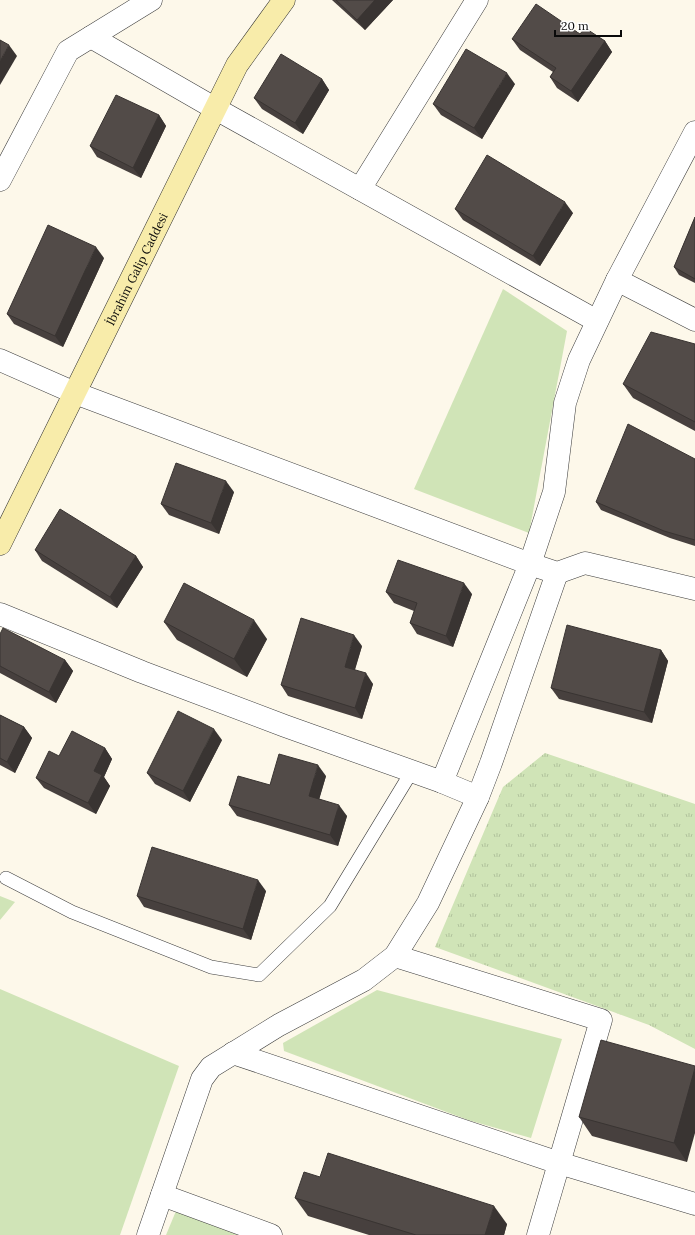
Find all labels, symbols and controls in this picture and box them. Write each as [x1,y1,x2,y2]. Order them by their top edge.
scale bar [555,12,621,38]
text: 20 m [561,18,589,33]
street label: İbrahim Galip Caddesi [102,210,170,328]

